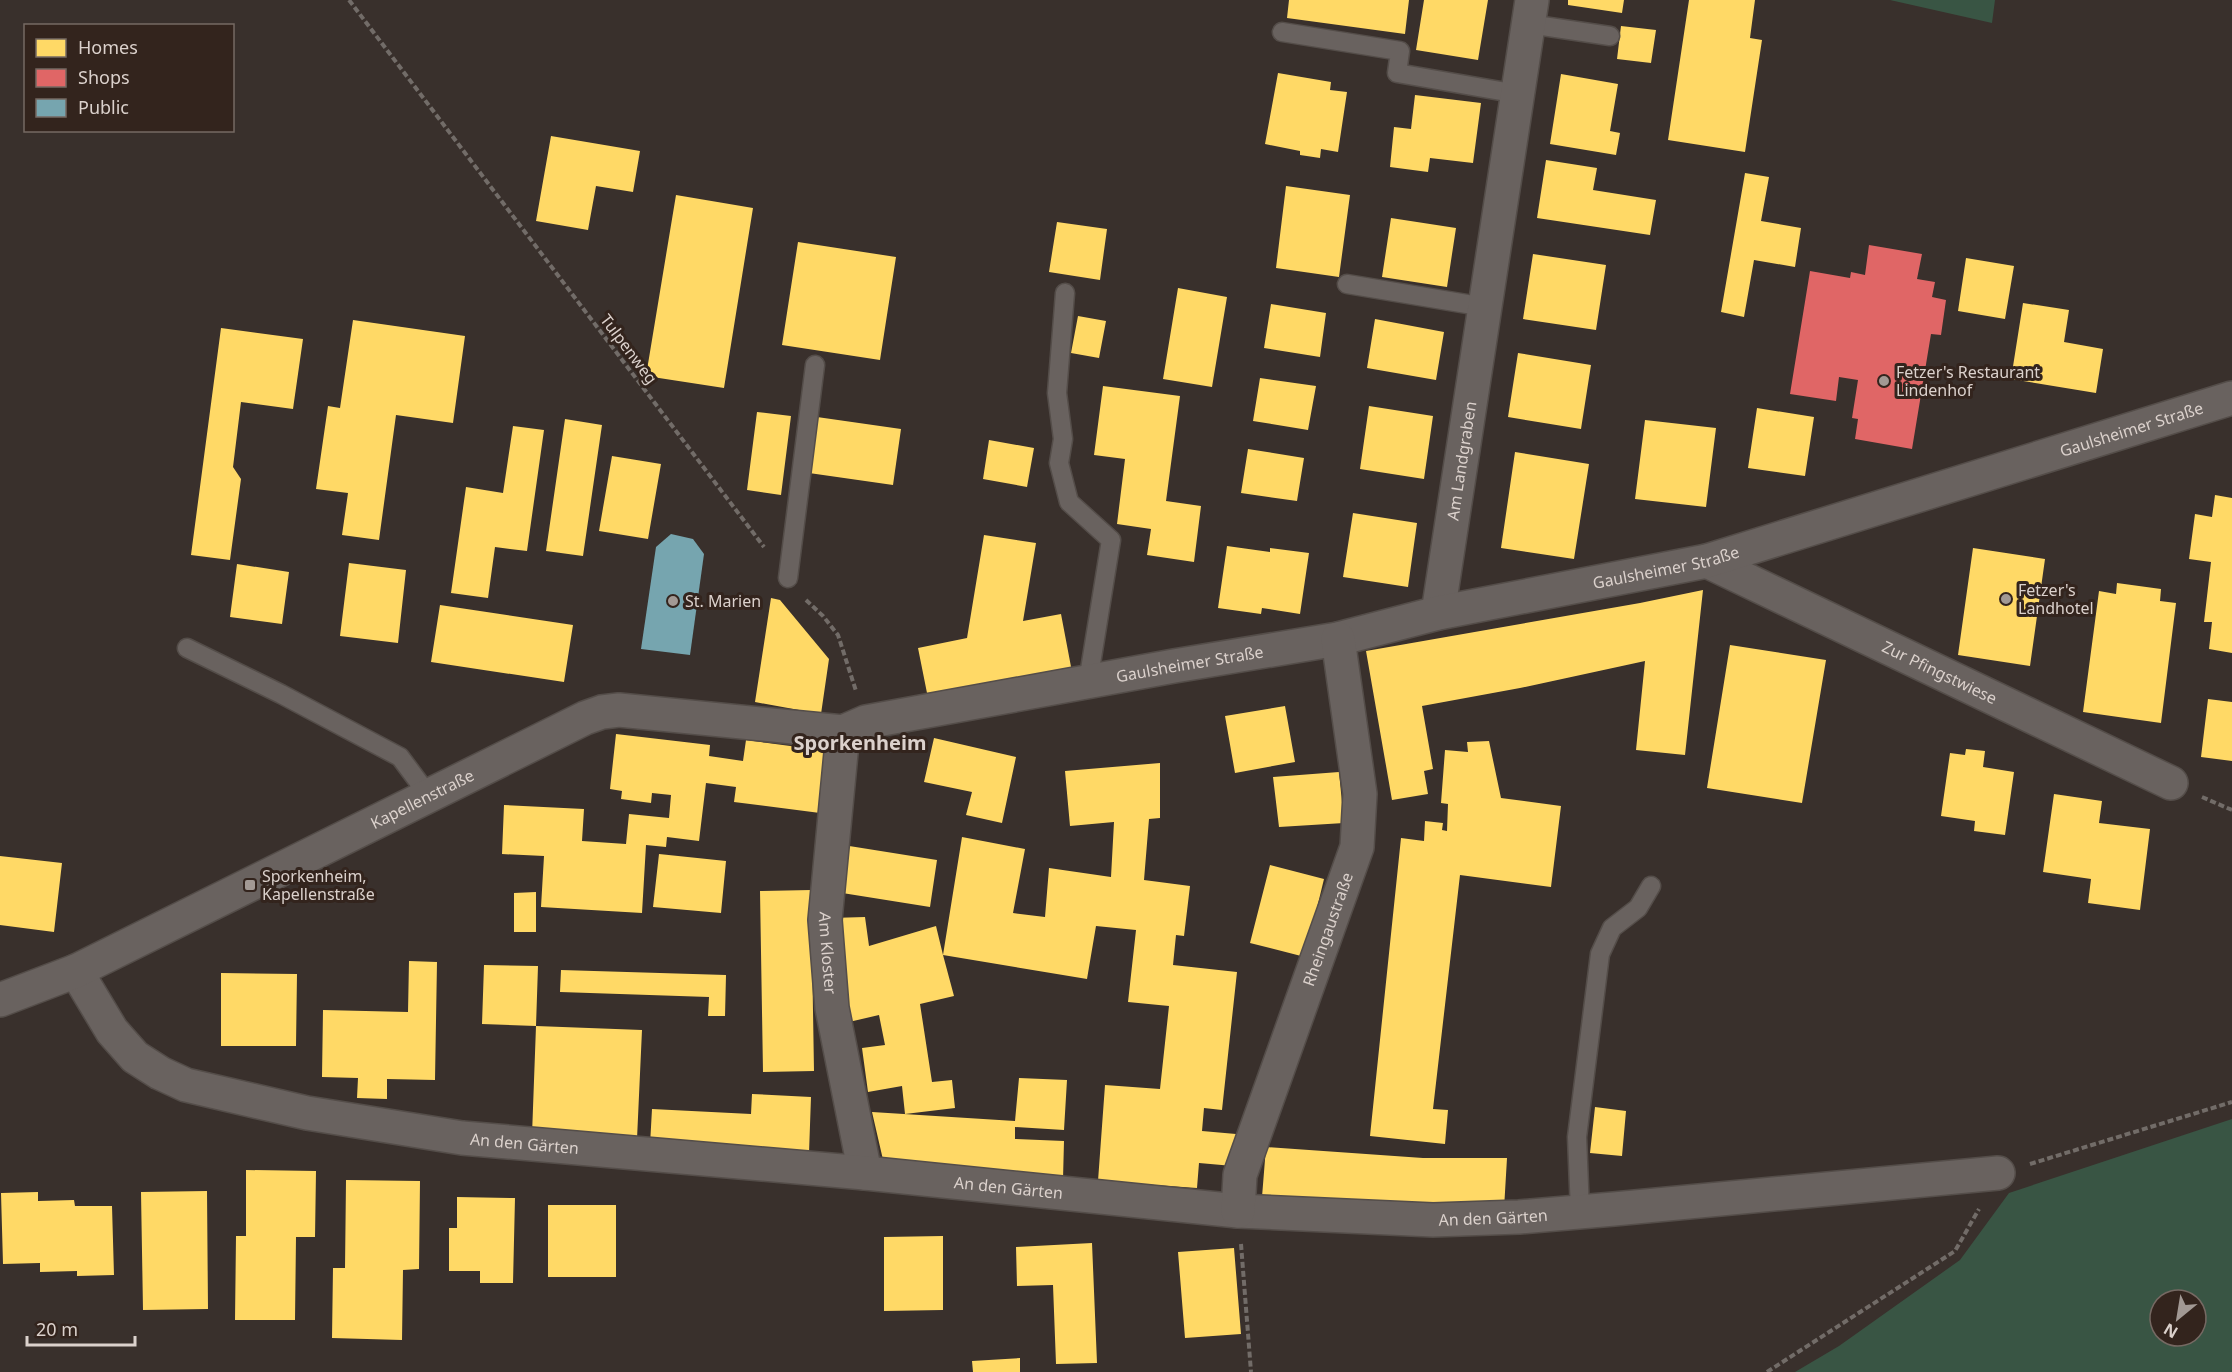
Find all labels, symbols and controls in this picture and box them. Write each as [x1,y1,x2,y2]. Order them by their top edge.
legend [24,24,234,132]
text: Homes [78,35,138,59]
text: Shops [78,65,130,89]
text: Public [78,95,129,119]
street label: Tulpenweg [595,310,663,388]
place label: Fetzer's Restaurant Lindenhof [1896,361,2040,401]
marker: Fetzer's Restaurant Lindenhof [1877,374,1891,388]
street label: Gaulsheimer Straße [2057,397,2206,462]
street label: Am Landgraben [1441,400,1481,522]
street label: Gaulsheimer Straße [1591,541,1742,594]
place label: Fetzer's Landhotel [2018,579,2094,619]
place label: St. Marien [685,590,761,612]
marker: Fetzer's Landhotel [1999,592,2013,606]
marker: St. Marien [666,594,680,608]
street label: Zur Pfingstwiese [1879,635,2001,709]
street label: Gaulsheimer Straße [1114,640,1265,687]
district label: Sporkenheim [794,729,926,756]
street label: Kapellenstraße [367,764,478,834]
place label: Sporkenheim, Kapellenstraße [262,865,375,905]
street label: Rheingaustraße [1297,869,1358,989]
marker: Sporkenheim, Kapellenstraße [243,878,257,892]
street label: Am Kloster [814,911,842,995]
street label: An den Gärten [469,1128,580,1159]
street label: An den Gärten [953,1171,1064,1204]
street label: An den Gärten [1438,1204,1549,1231]
north arrow [2148,1288,2208,1348]
scale bar [27,1309,135,1347]
text: 20 m [36,1317,78,1341]
text: N [2159,1318,2182,1344]

